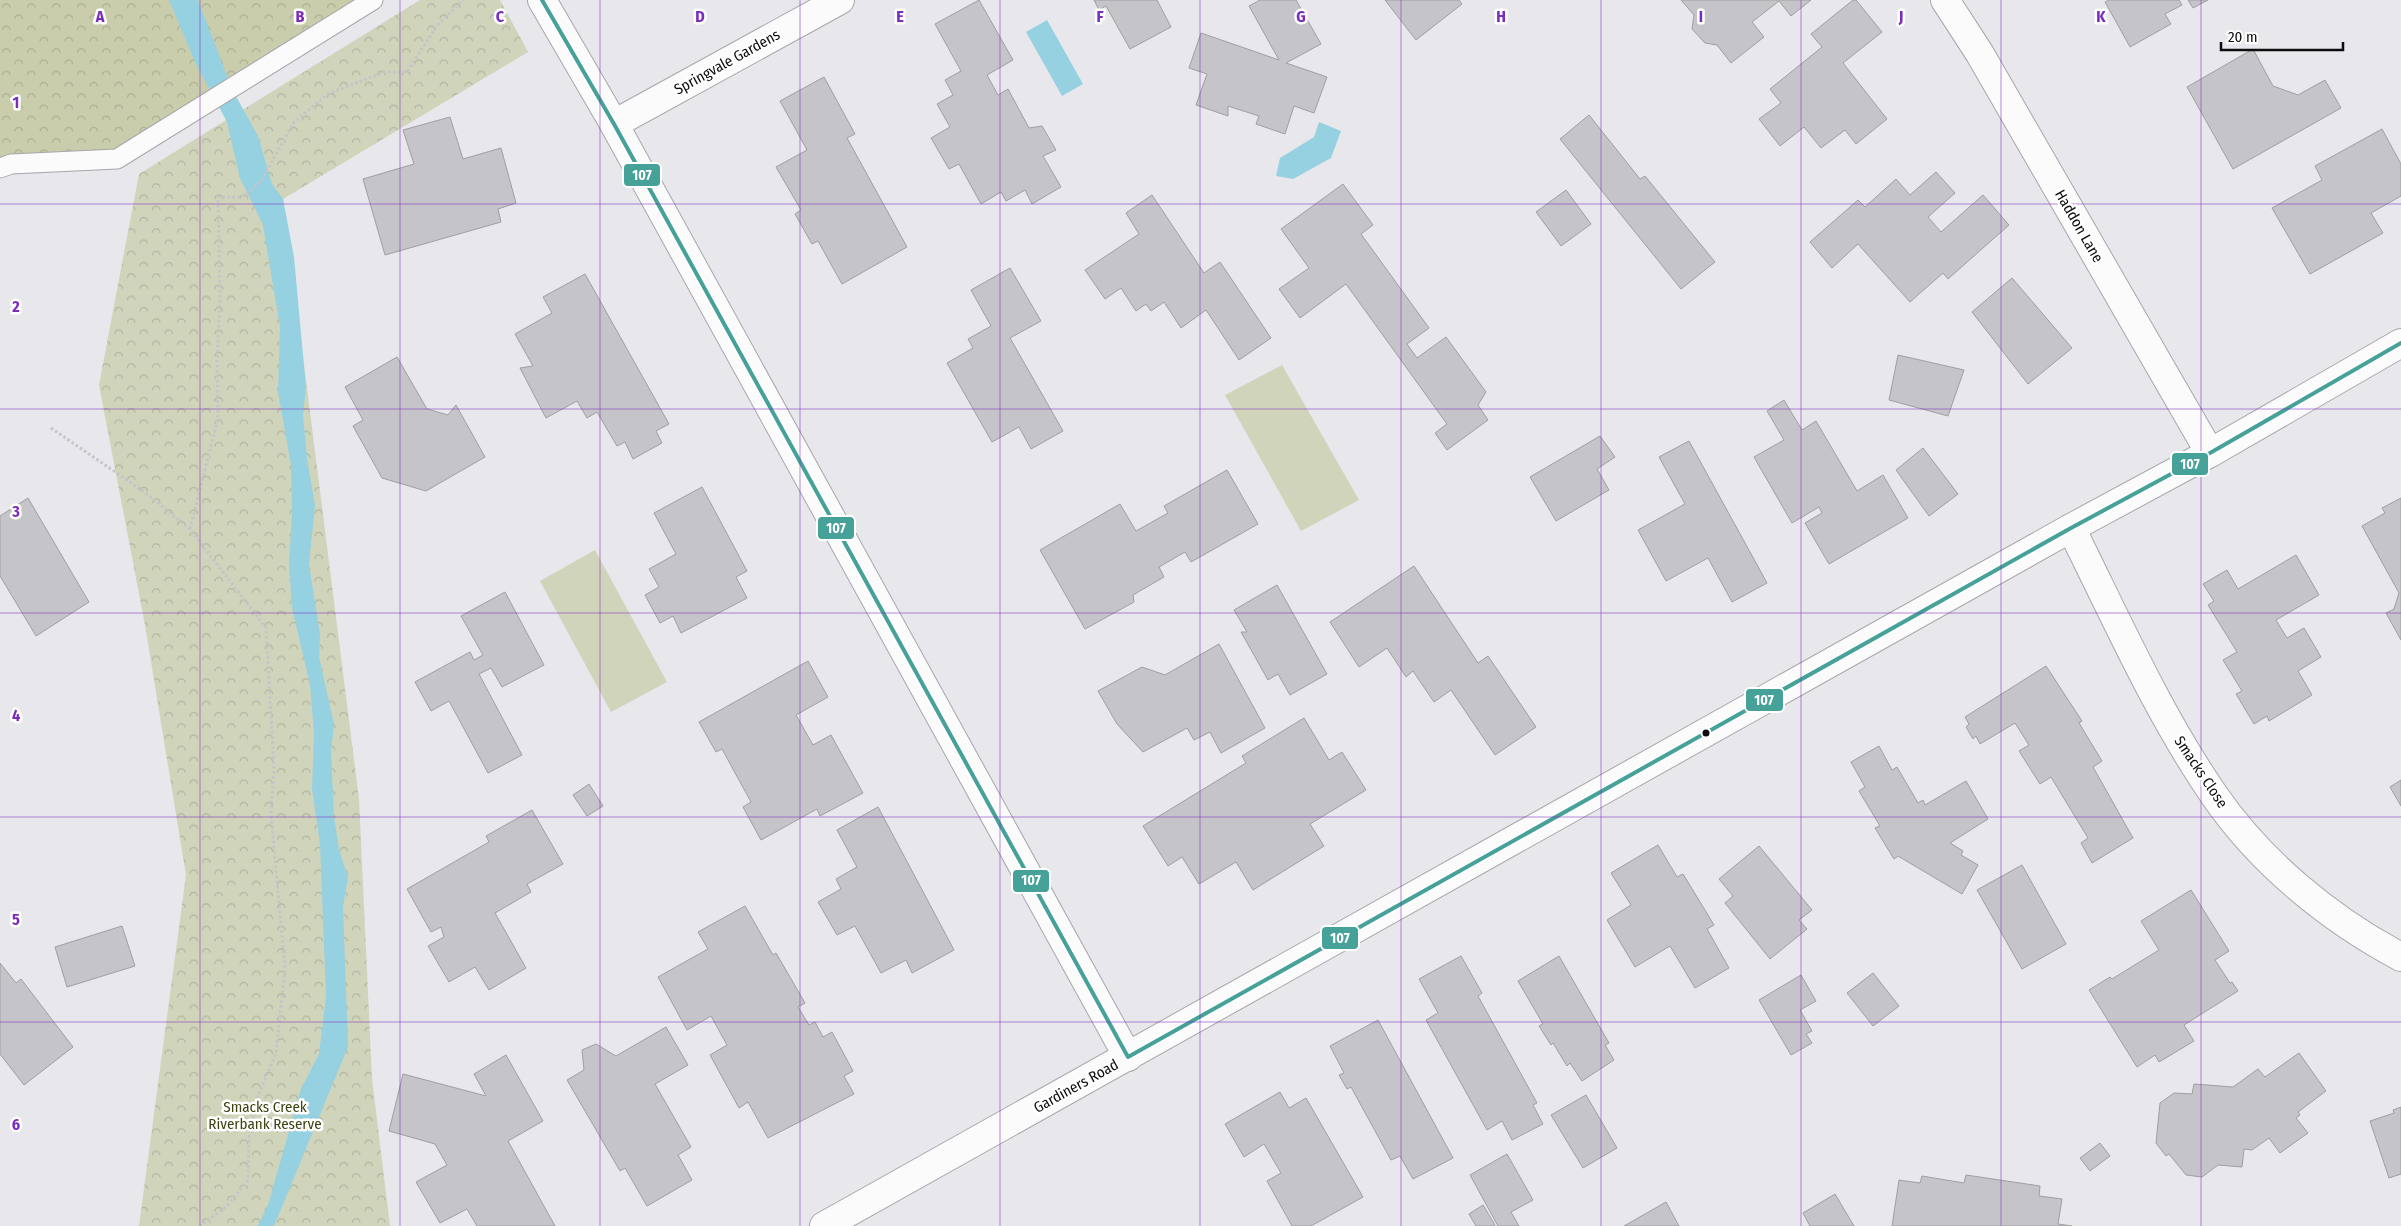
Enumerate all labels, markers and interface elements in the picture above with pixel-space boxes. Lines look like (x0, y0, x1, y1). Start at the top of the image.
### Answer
text: A (95, 7, 105, 26)
text: B (296, 7, 305, 26)
text: C (496, 7, 505, 26)
text: D (695, 7, 705, 26)
text: E (896, 7, 904, 26)
text: F (1096, 7, 1104, 26)
text: G (1296, 7, 1306, 26)
text: H (1496, 7, 1506, 26)
text: I (1699, 7, 1703, 26)
text: J (1898, 7, 1903, 26)
text: K (2096, 7, 2106, 26)
scale bar (2221, 20, 2344, 52)
street label: Springvale Gardens (671, 25, 783, 99)
text: 20 m (2228, 28, 2258, 46)
text: 1 (13, 93, 19, 112)
line badge: 107 (623, 163, 661, 187)
text: 107 (632, 167, 652, 184)
street label: Haddon Lane (2051, 186, 2107, 266)
text: 2 (11, 297, 20, 316)
line badge: 107 (2171, 452, 2209, 476)
text: 107 (2180, 456, 2200, 473)
text: 3 (11, 502, 20, 521)
line badge: 107 (817, 516, 855, 540)
text: 107 (826, 520, 846, 537)
line badge: 107 (1745, 688, 1784, 712)
text: 107 (1754, 692, 1774, 709)
text: 4 (12, 706, 20, 725)
unlabelled marker (1701, 728, 1711, 738)
street label: Smacks Close (2170, 733, 2232, 811)
line badge: 107 (1012, 869, 1050, 893)
text: 107 (1021, 872, 1041, 889)
text: 5 (12, 910, 20, 929)
line badge: 107 (1321, 926, 1359, 950)
text: 107 (1330, 930, 1350, 947)
street label: Gardiners Road (1031, 1055, 1121, 1117)
park label: Smacks Creek Riverbank Reserve (208, 1098, 322, 1133)
text: 6 (12, 1115, 20, 1134)

